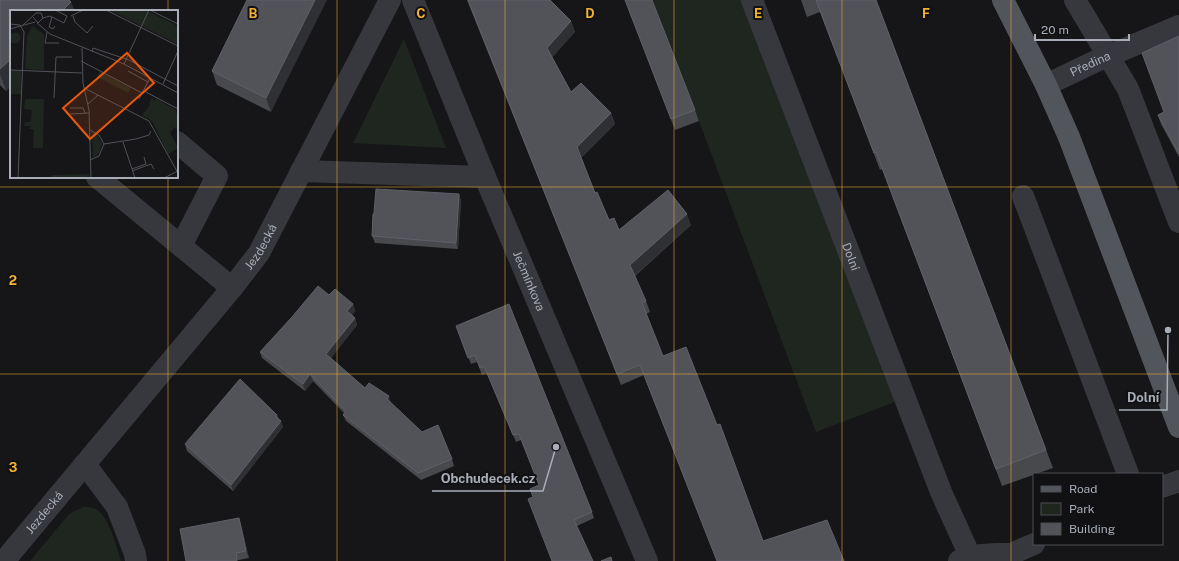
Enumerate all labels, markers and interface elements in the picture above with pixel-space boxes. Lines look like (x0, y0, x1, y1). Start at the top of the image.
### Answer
text: B (249, 6, 258, 21)
text: C (416, 6, 426, 21)
text: D (585, 6, 595, 21)
text: E (754, 6, 762, 21)
text: F (922, 6, 930, 21)
inset map (10, 10, 178, 178)
scale bar (1035, 16, 1129, 42)
text: 20 m (1041, 23, 1069, 37)
street label: Předina (1068, 49, 1113, 79)
street label: Jezdecká (242, 222, 280, 273)
street label: Dolní (839, 241, 863, 274)
street label: Ječmínkova (510, 249, 548, 313)
text: 2 (9, 273, 17, 288)
callout: Dolní (1119, 385, 1167, 410)
text: Dolní (1127, 390, 1160, 405)
text: 3 (9, 460, 18, 475)
callout: Obchudecek.cz (432, 466, 543, 491)
text: Obchudecek.cz (441, 471, 536, 486)
legend (1033, 473, 1163, 545)
text: Road (1069, 482, 1097, 496)
street label: Jezdecká (23, 489, 66, 537)
text: Park (1069, 502, 1095, 516)
text: Building (1069, 522, 1115, 536)

